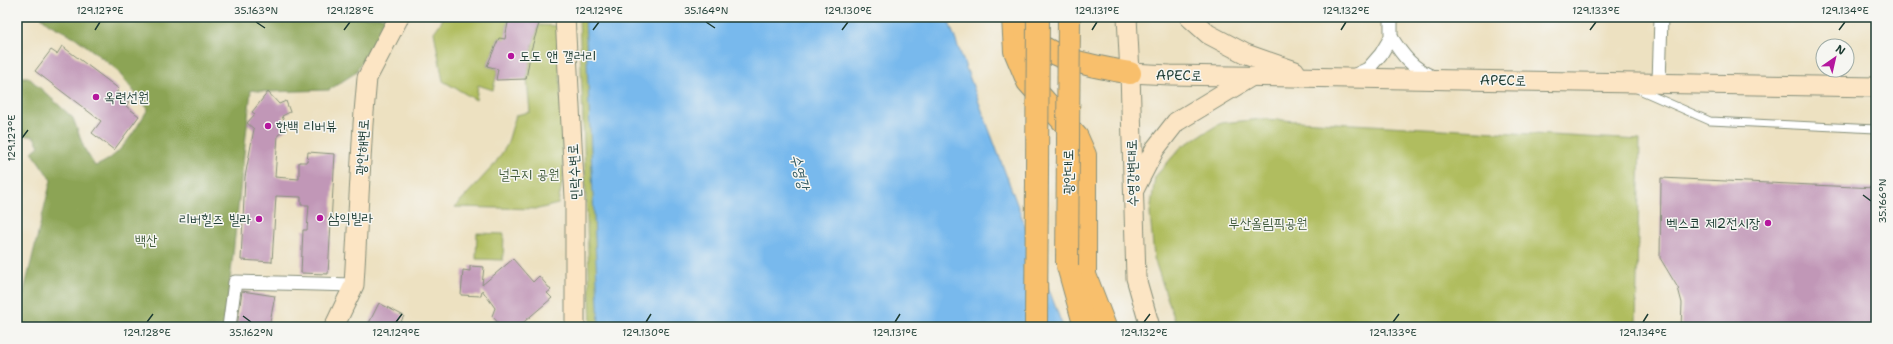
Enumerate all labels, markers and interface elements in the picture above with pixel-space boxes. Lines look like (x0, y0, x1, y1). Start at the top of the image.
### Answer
text: 129.127°E (76, 4, 124, 17)
text: 35.163°N (234, 4, 278, 17)
text: 129.128°E (326, 4, 374, 17)
text: 129.129°E (575, 4, 623, 17)
text: 35.164°N (684, 4, 728, 17)
text: 129.130°E (824, 4, 872, 17)
text: 129.131°E (1075, 4, 1119, 17)
text: 129.132°E (1322, 4, 1370, 17)
text: 129.133°E (1572, 4, 1620, 17)
text: 129.134°E (1821, 4, 1869, 17)
north arrow (1815, 38, 1855, 78)
text: N (1833, 41, 1848, 59)
place label: 도도 앤 갤러리 (519, 47, 596, 65)
marker: 도도 앤 갤러리 (506, 51, 516, 61)
street label: APEC로 (1156, 66, 1202, 84)
street label: APEC로 (1480, 71, 1526, 89)
place label: 옥련선원 (104, 88, 149, 106)
marker: 옥련선원 (91, 92, 101, 102)
text: 129.127°E (5, 114, 18, 162)
place label: 한백 리버뷰 (276, 117, 337, 135)
street label: 광안해변로 (352, 118, 372, 176)
marker: 한백 리버뷰 (263, 121, 273, 131)
street label: 수영강변대로 (1122, 139, 1142, 207)
street label: 민락수변로 (564, 143, 584, 201)
street label: 광안대로 (1059, 149, 1077, 195)
water label: 수영강 (786, 152, 815, 194)
park label: 널구지 공원 (498, 165, 560, 183)
text: 35.166°N (1876, 179, 1889, 223)
place label: 삼익빌라 (328, 209, 374, 227)
place label: 리버힐즈 빌라 (179, 210, 252, 228)
marker: 삼익빌라 (315, 213, 325, 223)
marker: 리버힐즈 빌라 (254, 214, 264, 224)
park label: 부산올림픽공원 (1229, 214, 1307, 232)
place label: 벡스코 제2전시장 (1667, 214, 1761, 232)
marker: 벡스코 제2전시장 (1763, 218, 1773, 228)
park label: 백산 (135, 231, 158, 249)
text: 129.128°E (123, 326, 171, 339)
text: 35.162°N (229, 326, 273, 339)
text: 129.129°E (372, 326, 420, 339)
text: 129.130°E (622, 326, 670, 339)
text: 129.131°E (873, 326, 917, 339)
text: 129.132°E (1120, 326, 1168, 339)
text: 129.133°E (1369, 326, 1417, 339)
text: 129.134°E (1619, 326, 1667, 339)

